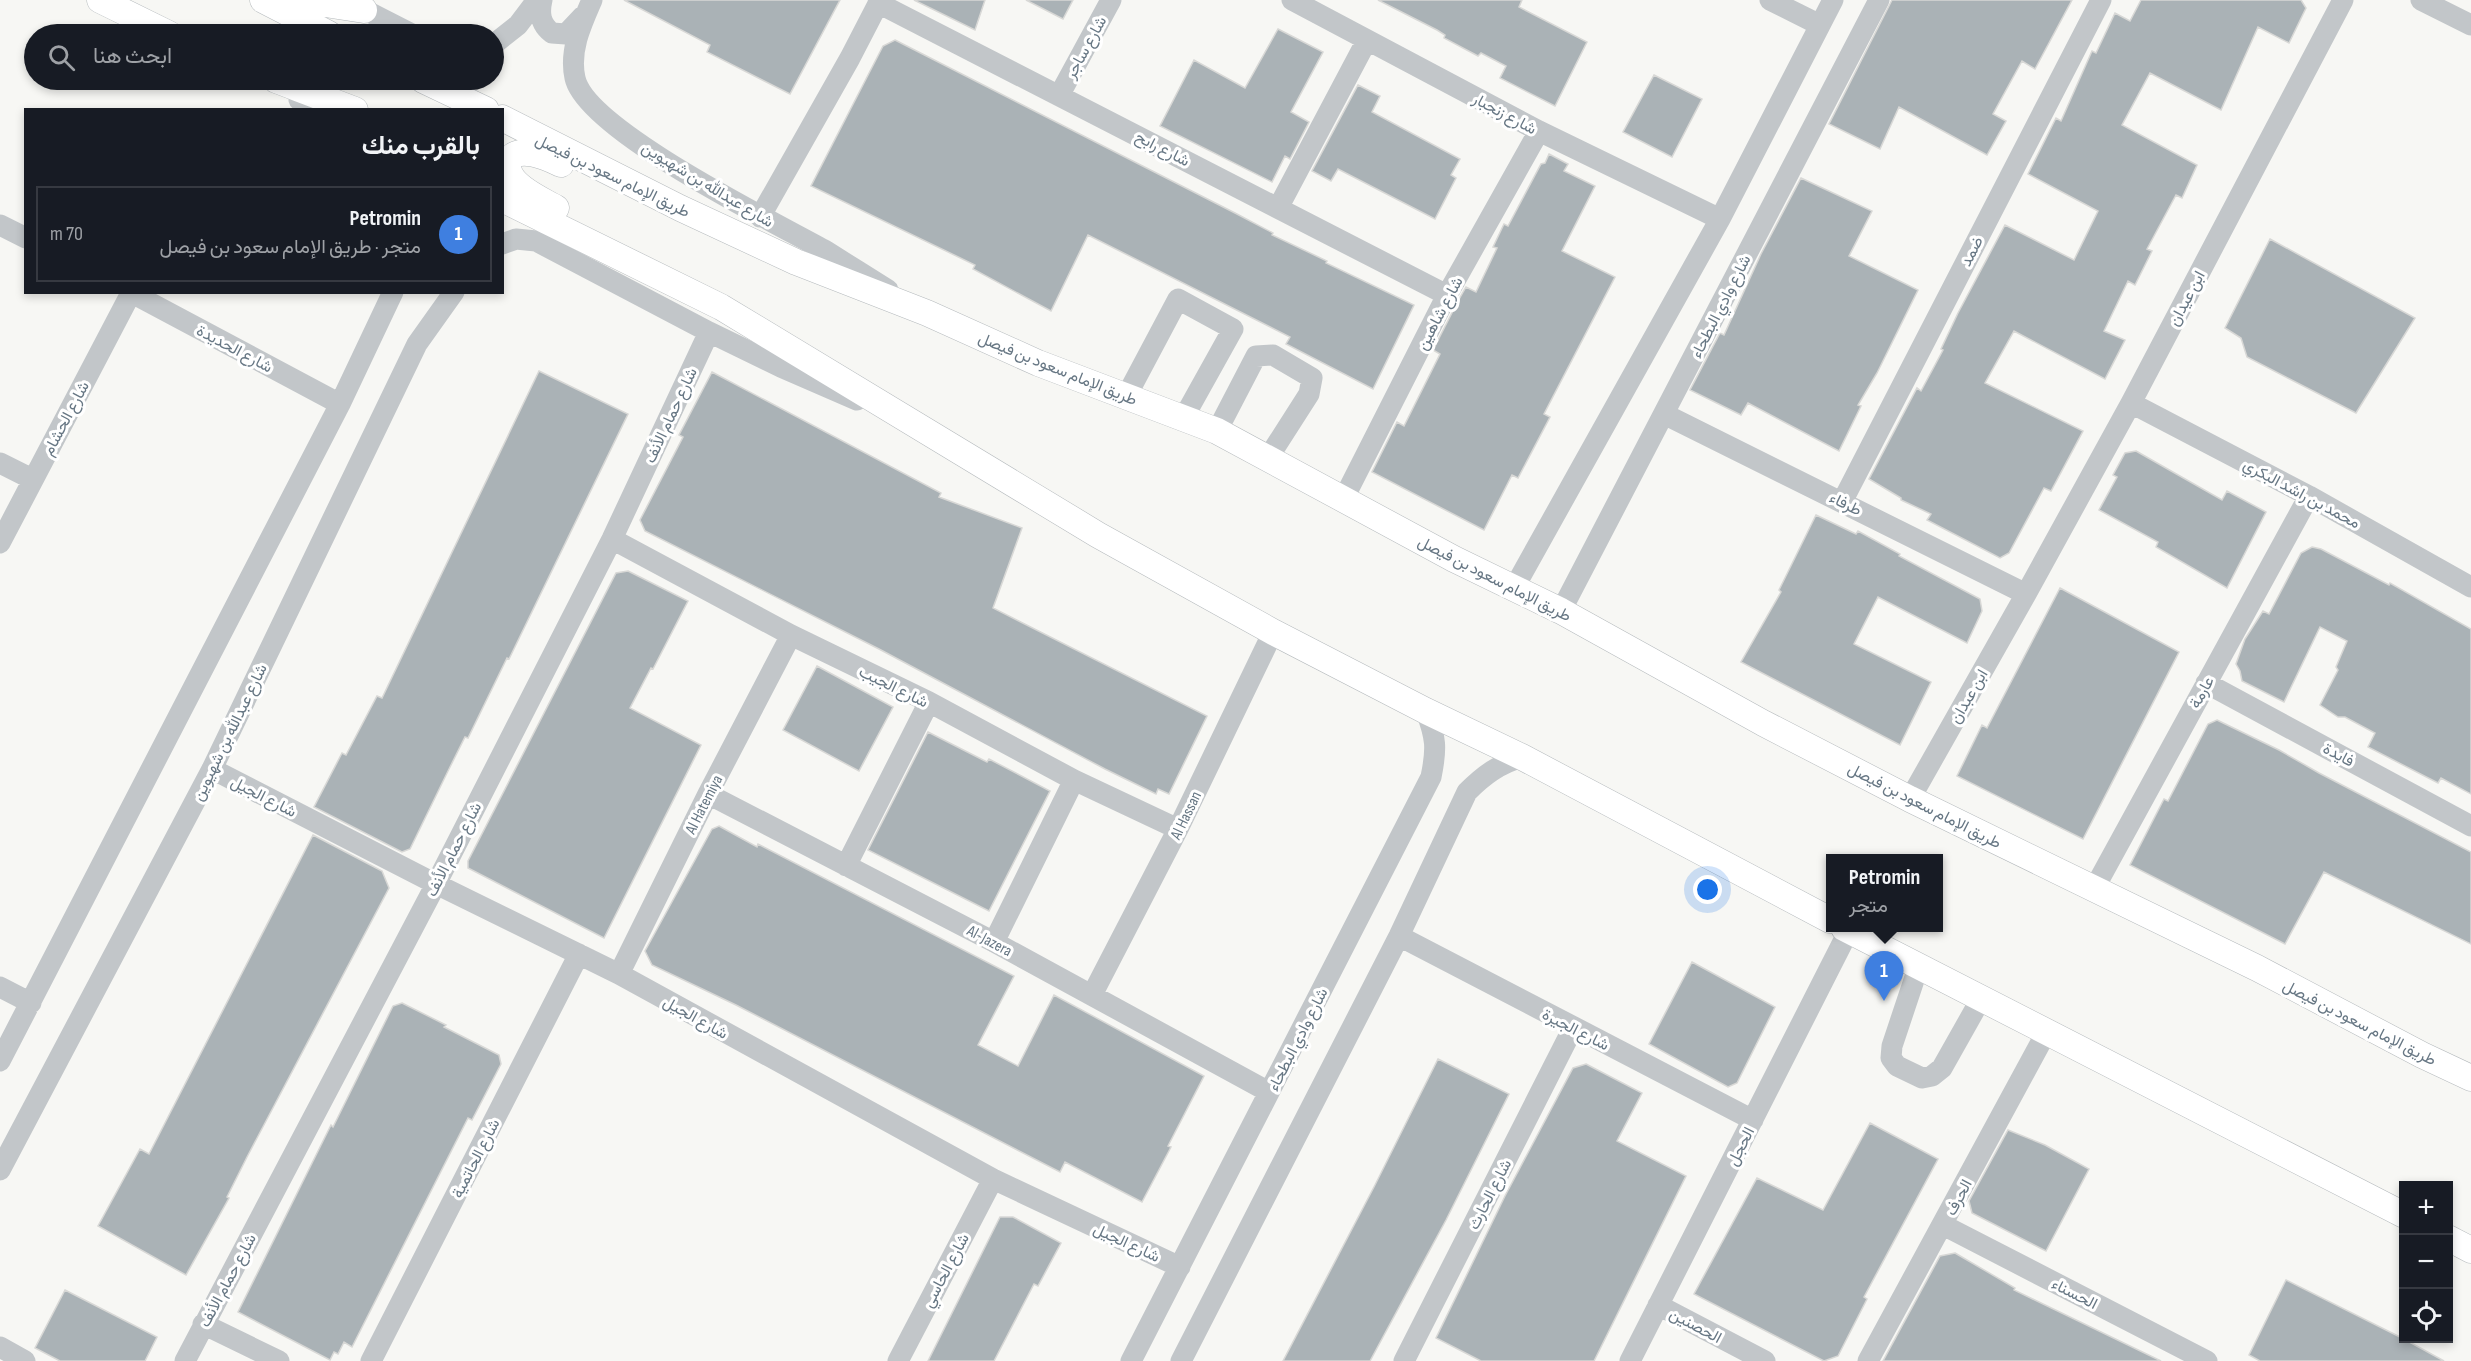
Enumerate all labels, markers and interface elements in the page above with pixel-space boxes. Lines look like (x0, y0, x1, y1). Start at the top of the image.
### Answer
street label: شارع ساجر (1061, 13, 1112, 84)
search box (24, 24, 504, 90)
icon: search (45, 41, 78, 74)
text: ابحث هنا (93, 43, 172, 70)
street label: شارع زنجبار (1468, 89, 1540, 140)
street label: شارع رابح (1131, 128, 1193, 172)
text: بالقرب منك (362, 131, 480, 162)
street label: طريق الإمام سعود بن فيصل (532, 131, 693, 222)
street label: شارع عبدالله بن شهيوين (638, 138, 777, 233)
text: Petromin (349, 205, 421, 232)
text: 70 m (50, 222, 83, 246)
text: 1 (455, 222, 462, 246)
street label: ضمد (1957, 234, 1988, 270)
text: متجر · طريق الإمام سعود بن فيصل (160, 235, 421, 259)
street label: شارع وادي البطحاء (1687, 252, 1758, 363)
street label: ابن عيدان (2165, 268, 2210, 330)
street label: شارع شاهين (1413, 274, 1469, 354)
street label: شارع الحديدة (193, 321, 276, 378)
street label: طريق الإمام سعود بن فيصل (975, 329, 1140, 410)
street label: شارع حمام الأنف (641, 365, 703, 467)
street label: شارع الحشام (39, 378, 95, 459)
street label: محمد بن راشد البكري (2238, 455, 2363, 536)
street label: طرفاء (1826, 488, 1865, 520)
street label: طريق الإمام سعود بن فيصل (1414, 532, 1574, 626)
street label: شارع عبدالله بن شهيوين (188, 661, 273, 805)
street label: شارع الجيب (855, 662, 931, 713)
street label: ابن عبدان (1946, 666, 1992, 727)
street label: عارمة (2186, 673, 2219, 712)
street label: فايدة (2320, 739, 2357, 771)
street label: طريق الإمام سعود بن فيصل (1844, 759, 2004, 853)
street label: Al Hatemiya (681, 772, 727, 838)
street label: شارع الجيل (227, 773, 299, 823)
street label: Al Hassan (1166, 789, 1206, 844)
street label: شارع حمام الأنف (422, 799, 487, 900)
popup (1826, 854, 1943, 932)
text: Petromin (1849, 864, 1920, 891)
your location (1693, 875, 1722, 904)
text: متجر (1849, 894, 1888, 918)
street label: Al-Jazera (963, 921, 1015, 961)
pin: 1 (1864, 952, 1904, 1001)
street label: طريق الإمام سعود بن فيصل (2279, 976, 2439, 1070)
street label: شارع وادي البطحاء (1264, 985, 1335, 1096)
street label: شارع الجيل (659, 993, 731, 1045)
street label: شارع الجيرة (1538, 1005, 1612, 1056)
street label: شارع الحاتمية (448, 1116, 505, 1202)
street label: الحجل (1724, 1124, 1759, 1169)
street label: شارع الحارث (1465, 1156, 1517, 1233)
street label: الحرف (1942, 1176, 1977, 1219)
map controls (2399, 1181, 2453, 1343)
button: + (2399, 1181, 2453, 1235)
street label: شارع الجيل (1090, 1220, 1163, 1268)
street label: شارع الحاسي (919, 1230, 976, 1312)
street label: شارع حمام الأنف (196, 1231, 262, 1331)
button: − (2399, 1235, 2453, 1289)
street label: الحسناء (2048, 1275, 2100, 1314)
button: locate (2399, 1289, 2453, 1343)
street label: الحصنين (1666, 1305, 1725, 1348)

